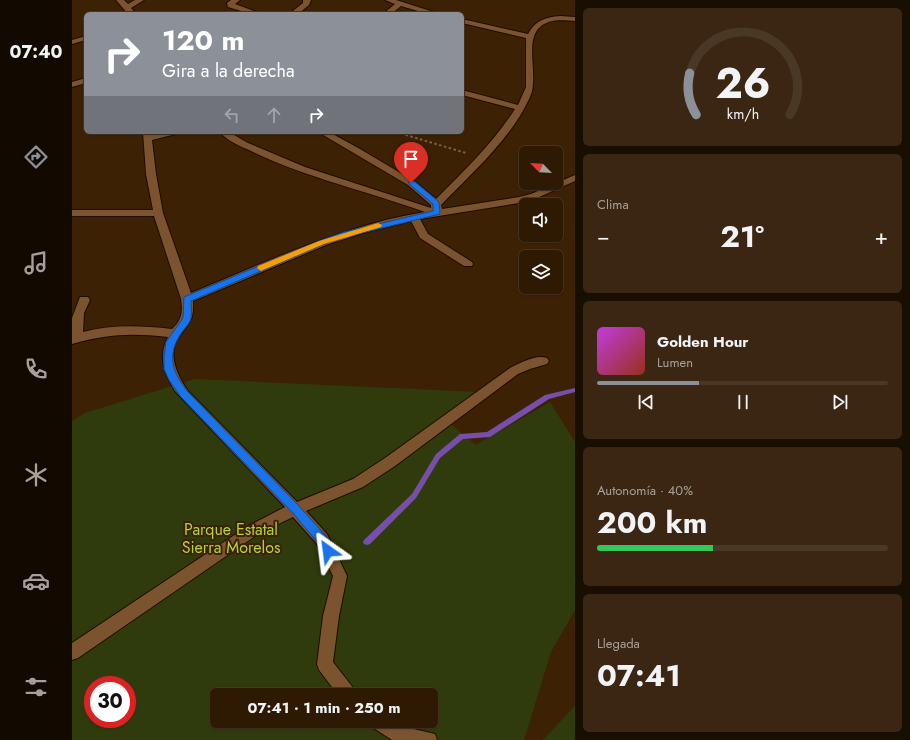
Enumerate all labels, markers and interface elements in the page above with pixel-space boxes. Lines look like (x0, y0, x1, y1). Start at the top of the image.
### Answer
text: 120 m (162, 20, 245, 61)
icon: right (96, 28, 148, 80)
text: 07:40 (9, 39, 63, 65)
text: 26 (715, 53, 770, 114)
text: Gira a la derecha (162, 58, 295, 84)
icon: left (221, 104, 243, 126)
icon: ahead (263, 104, 285, 126)
icon: right (305, 104, 327, 126)
text: km/h (726, 104, 759, 124)
pin (394, 142, 428, 183)
icon: directions (22, 143, 50, 171)
north arrow (519, 146, 563, 190)
map controls (519, 146, 563, 294)
icon: arrive (400, 148, 422, 170)
text: Clima (597, 195, 629, 214)
button: sound (519, 198, 563, 242)
text: 21° (720, 215, 764, 258)
text: − (597, 220, 610, 252)
text: + (874, 220, 888, 252)
icon: music (22, 249, 50, 277)
button: layers (519, 250, 563, 294)
text: Golden Hour (657, 331, 749, 353)
text: Lumen (657, 353, 693, 372)
icon: phone (22, 355, 50, 383)
icon: previous (635, 391, 657, 413)
icon: pause (732, 391, 754, 413)
icon: next (829, 391, 851, 413)
icon: climate (22, 461, 50, 489)
text: Autonomía · 40% (597, 481, 693, 500)
text: 200 km (597, 501, 707, 544)
park label: Parque Estatal Sierra Morelos (182, 518, 280, 559)
position arrow (307, 530, 349, 572)
icon: car (22, 567, 50, 595)
text: Llegada (597, 634, 640, 653)
text: 07:41 (597, 654, 681, 697)
icon: filters (22, 673, 50, 701)
speed limit sign: 30 (84, 676, 136, 728)
text: 07:41 · 1 min · 250 m (247, 697, 401, 719)

